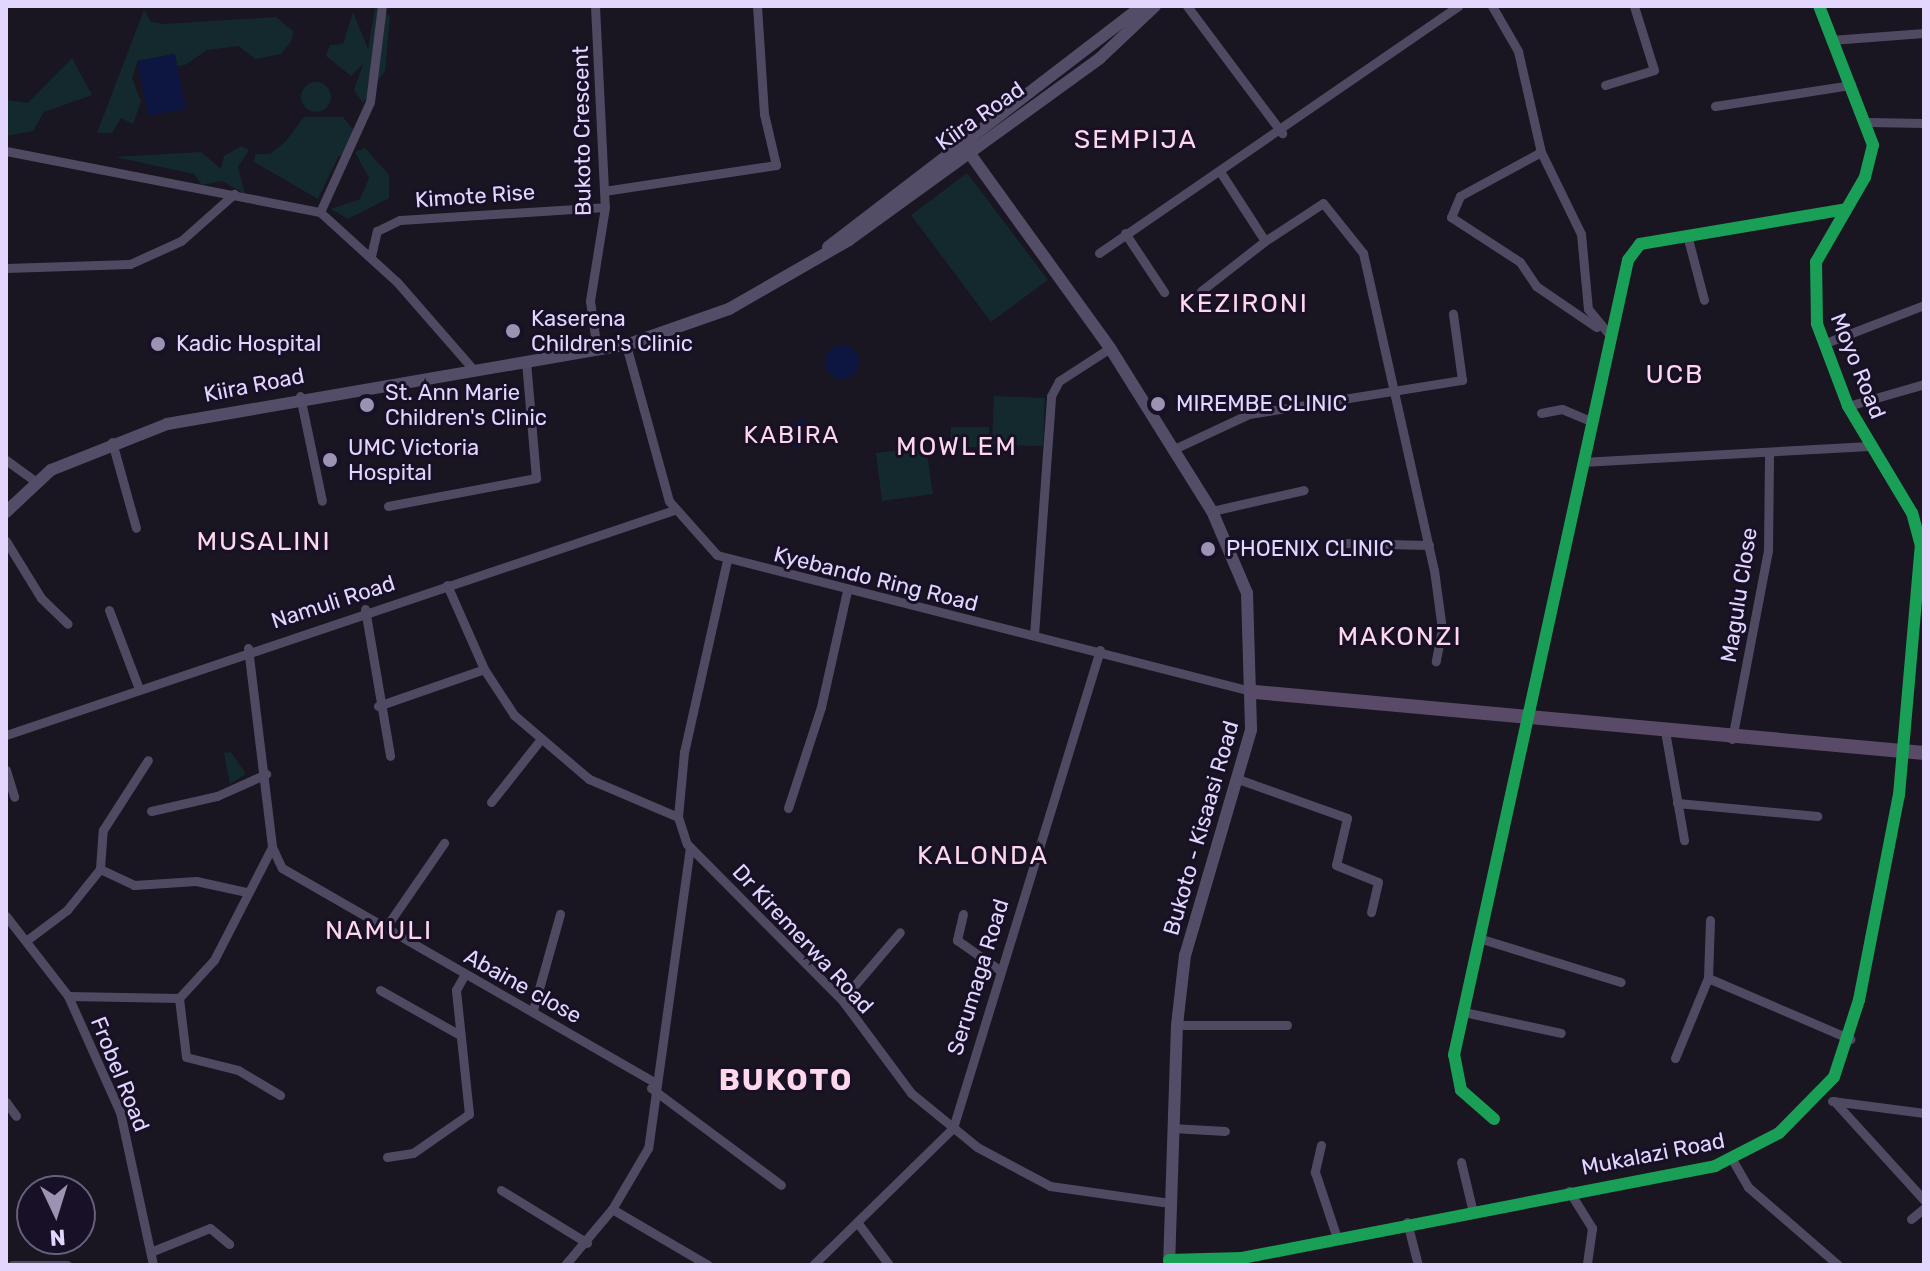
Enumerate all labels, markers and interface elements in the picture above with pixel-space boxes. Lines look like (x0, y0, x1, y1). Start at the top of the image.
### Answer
street label: Bukoto Crescent (567, 46, 597, 216)
street label: Kiira Road (931, 76, 1029, 156)
district label: SEMPIJA (1074, 124, 1198, 156)
street label: Kimote Rise (414, 179, 536, 213)
district label: KEZIRONI (1179, 288, 1309, 320)
place label: Kaserena Children's Clinic (531, 305, 693, 356)
street label: Moyo Road (1825, 309, 1891, 423)
marker: Kaserena Children's Clinic (502, 320, 524, 342)
place label: Kadic Hospital (176, 331, 321, 357)
marker: Kadic Hospital (147, 333, 169, 355)
district label: UCB (1646, 359, 1704, 391)
street label: Kiira Road (202, 362, 306, 408)
place label: St. Ann Marie Children's Clinic (385, 379, 547, 430)
place label: MIREMBE CLINIC (1176, 391, 1347, 417)
marker: MIREMBE CLINIC (1147, 393, 1169, 415)
marker: St. Ann Marie Children's Clinic (356, 394, 378, 416)
district label: KABIRA (744, 422, 840, 450)
district label: MOWLEM (896, 431, 1018, 463)
place label: UMC Victoria Hospital (348, 434, 480, 486)
marker: UMC Victoria Hospital (319, 449, 341, 471)
district label: MUSALINI (196, 526, 332, 558)
street label: Magulu Close (1715, 526, 1763, 664)
place label: PHOENIX CLINIC (1226, 536, 1394, 562)
marker: PHOENIX CLINIC (1197, 538, 1219, 560)
street label: Kyebando Ring Road (771, 541, 981, 617)
street label: Namuli Road (268, 570, 398, 634)
district label: MAKONZI (1337, 621, 1463, 653)
street label: Bukoto - Kisaasi Road (1158, 718, 1244, 938)
district label: KALONDA (917, 840, 1049, 872)
street label: Dr Kiremerwa Road (727, 859, 879, 1019)
street label: Serumaga Road (942, 896, 1014, 1058)
district label: NAMULI (325, 915, 433, 947)
street label: Abaine close (460, 943, 586, 1029)
street label: Frobel Road (85, 1013, 155, 1135)
district label: BUKOTO (719, 1062, 853, 1098)
street label: Mukalazi Road (1579, 1127, 1727, 1181)
north arrow (16, 1175, 96, 1255)
text: N (49, 1223, 66, 1251)

